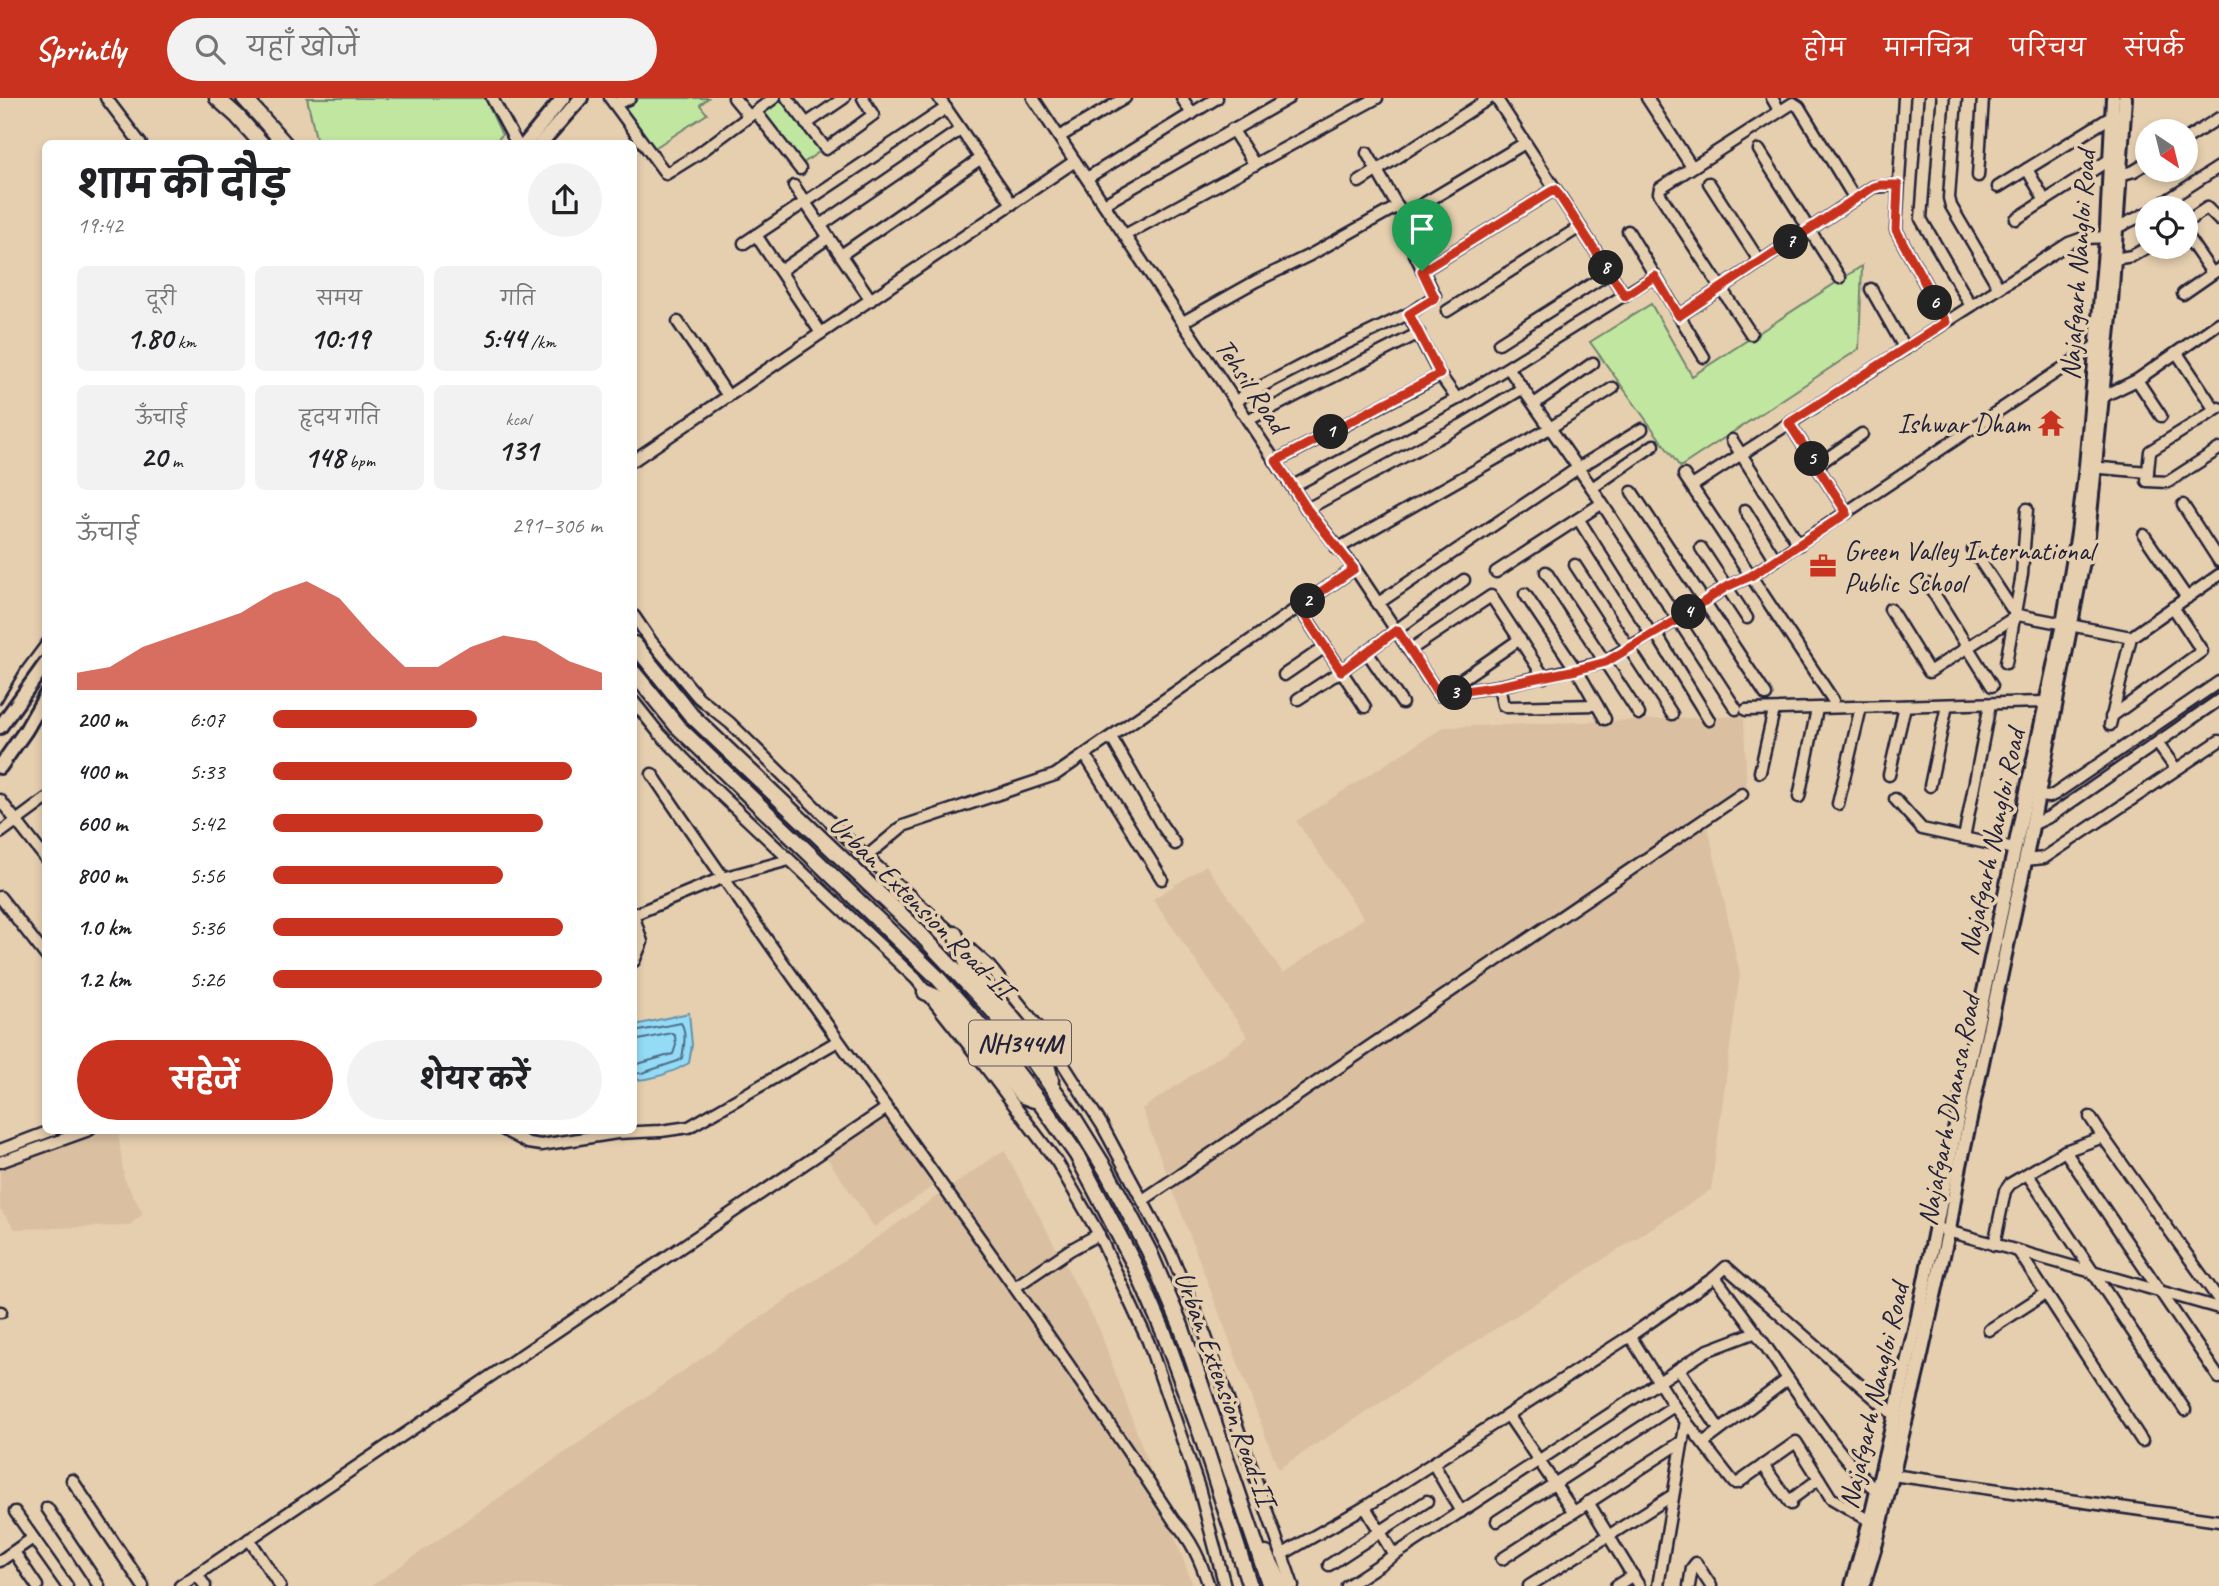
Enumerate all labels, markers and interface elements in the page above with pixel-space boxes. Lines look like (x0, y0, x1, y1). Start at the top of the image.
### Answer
search box (167, 18, 657, 81)
text: Sprintly (35, 28, 125, 70)
icon: search (191, 30, 229, 68)
text: यहाँ खोजें (247, 31, 359, 64)
text: होम (1803, 33, 1846, 63)
text: मानचित्र (1884, 33, 1972, 63)
text: परिचय (2010, 33, 2086, 63)
text: संपर्क (2124, 33, 2184, 63)
north arrow (2135, 119, 2198, 182)
map controls (2135, 119, 2198, 259)
street label: Najafgarh Nangloi Road (2052, 145, 2103, 381)
text: शाम की दौड़ (77, 161, 288, 208)
button: share (528, 163, 602, 237)
button: locate (2135, 196, 2198, 259)
pin (1392, 199, 1452, 271)
icon: arrive (1403, 210, 1441, 248)
text: 19:42 (77, 211, 123, 240)
pin: 7 (1774, 225, 1809, 260)
text: 7 (1786, 229, 1795, 253)
pin: 8 (1588, 250, 1624, 286)
text: 8 (1601, 255, 1610, 279)
pin: 6 (1918, 286, 1952, 320)
text: दूरी (146, 287, 176, 311)
text: समय (317, 287, 362, 311)
text: गति (501, 287, 535, 311)
text: 6 (1930, 290, 1939, 314)
text: 1.80 (126, 319, 173, 357)
text: 10:19 (310, 319, 369, 357)
text: 5:44 (480, 319, 526, 357)
text: km (173, 330, 196, 354)
text: /km (526, 330, 556, 354)
street label: Tehsil Road (1207, 331, 1298, 443)
text: ऊँचाई (136, 406, 187, 430)
text: हृदय गति (299, 406, 380, 430)
place label: Ishwar Dham (1897, 406, 2031, 441)
text: kcal (505, 407, 530, 431)
temple icon: Ishwar Dham (2036, 408, 2066, 438)
pin: 1 (1314, 414, 1348, 450)
text: 1 (1326, 419, 1335, 443)
text: 131 (498, 431, 538, 469)
text: 20 (140, 438, 167, 476)
text: 148 (304, 438, 344, 476)
pin: 5 (1794, 442, 1829, 476)
text: 5 (1807, 446, 1816, 470)
text: m (167, 449, 182, 473)
text: bpm (344, 449, 375, 473)
text: 291–306 m (511, 511, 602, 540)
text: ऊँचाई (77, 518, 139, 547)
place label: Green Valley International Public School (1844, 533, 2099, 600)
office icon: Green Valley International Public School (1808, 551, 1838, 581)
pin: 2 (1290, 584, 1326, 618)
text: 2 (1303, 588, 1312, 612)
pin: 4 (1672, 594, 1706, 630)
text: 4 (1684, 599, 1693, 623)
pin: 3 (1438, 676, 1472, 710)
text: 3 (1450, 680, 1459, 704)
text: 200 m (77, 705, 127, 734)
text: 6:07 (189, 705, 225, 734)
street label: Najafgarh Nangloi Road (1950, 722, 2033, 958)
text: 400 m (77, 757, 127, 786)
text: 5:33 (189, 757, 225, 786)
street label: Urban Extension Road-II (822, 807, 1025, 1010)
text: 600 m (77, 809, 127, 838)
text: 5:42 (189, 809, 225, 838)
text: 800 m (77, 861, 127, 890)
text: 5:56 (189, 861, 225, 890)
text: 1.0 km (77, 913, 131, 942)
text: 5:36 (189, 913, 225, 942)
text: 1.2 km (77, 965, 131, 994)
text: 5:26 (189, 965, 225, 994)
street label: Najafgarh Dhansa Road (1909, 988, 1989, 1228)
road number: NH344M (969, 1020, 1071, 1066)
button: सहेजें (77, 1040, 333, 1120)
button: शेयर करें (347, 1040, 602, 1120)
street label: Urban Extension Road-II (1167, 1266, 1286, 1515)
street label: Najafgarh Nangloi Road (1831, 1276, 1917, 1512)

